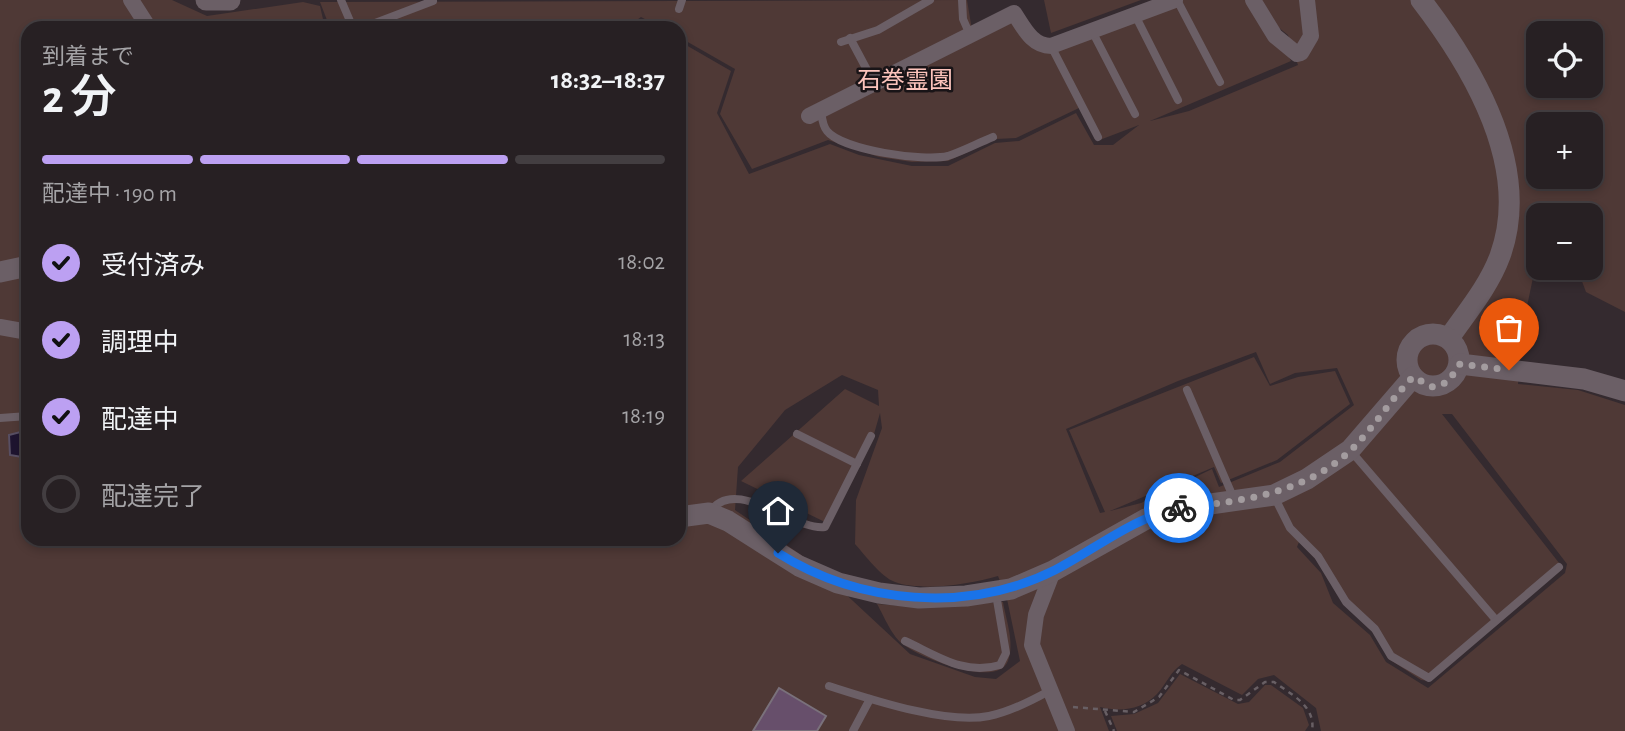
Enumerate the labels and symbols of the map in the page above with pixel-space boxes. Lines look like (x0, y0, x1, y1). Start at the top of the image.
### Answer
park label: 石巻霊園 (857, 68, 953, 93)
pin (1479, 298, 1539, 370)
courier (1144, 473, 1214, 543)
pin (748, 481, 808, 553)

